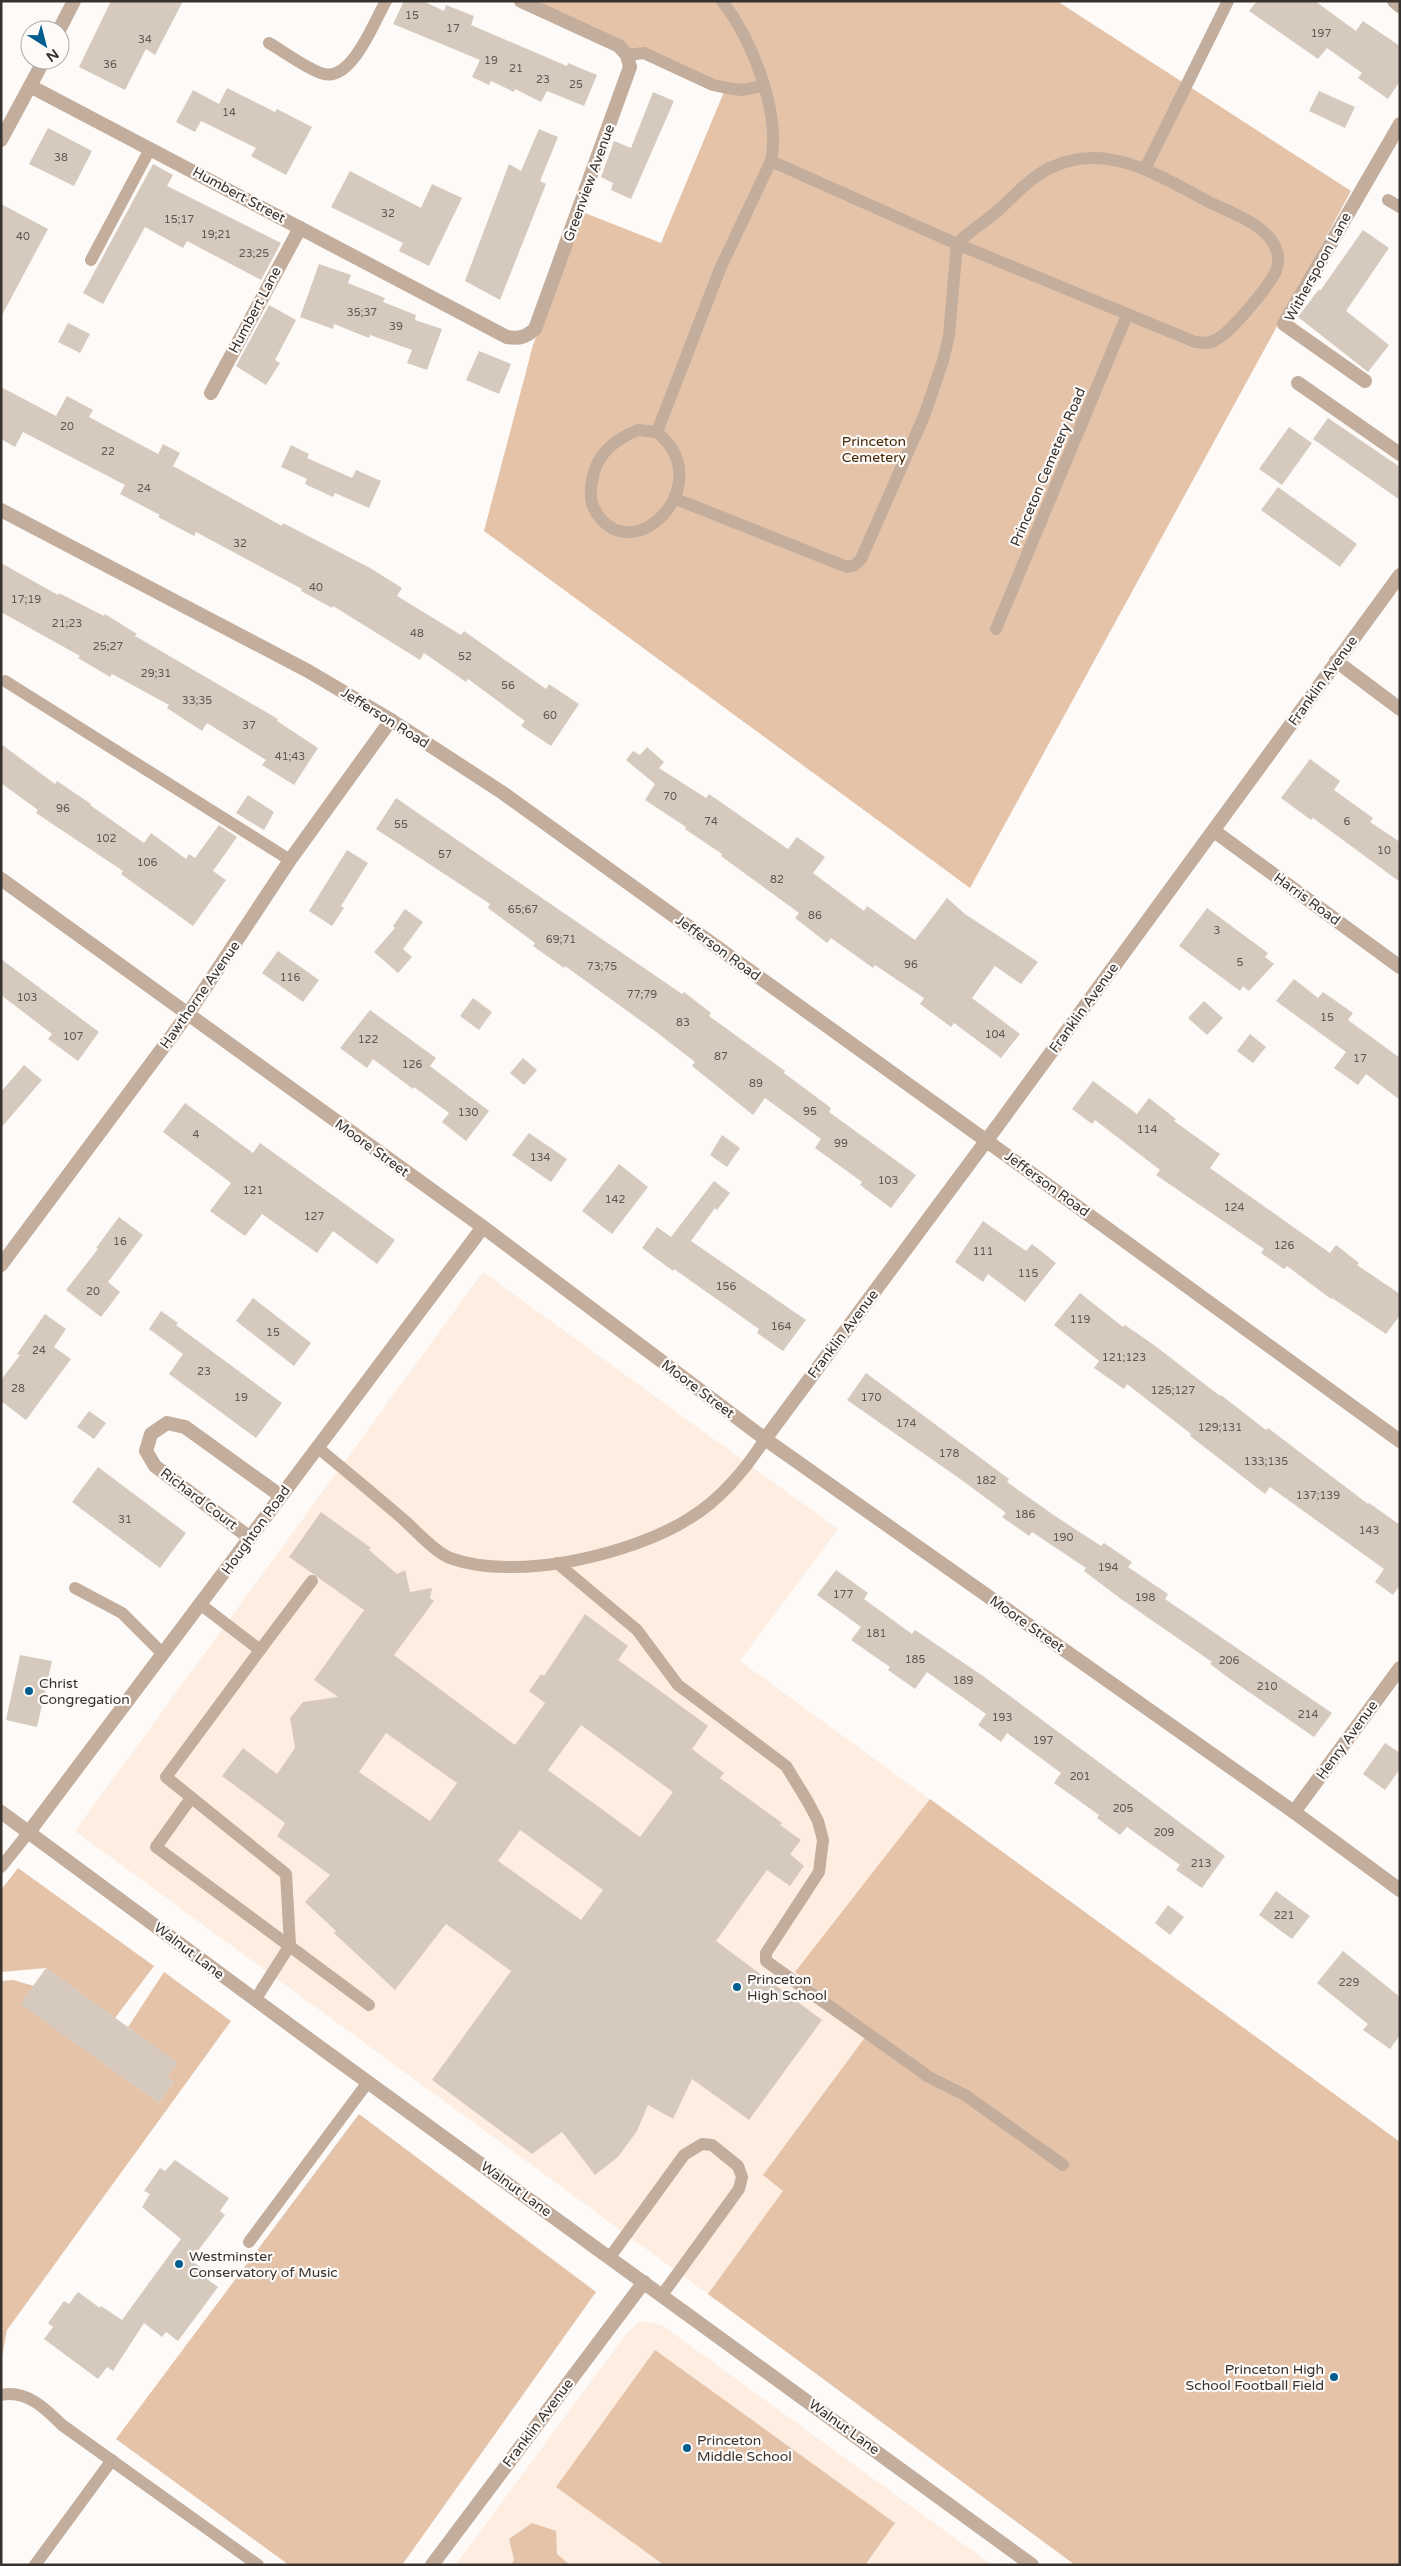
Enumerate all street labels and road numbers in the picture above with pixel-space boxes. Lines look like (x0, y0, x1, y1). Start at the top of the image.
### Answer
street label: Greenview Avenue (560, 122, 618, 244)
street label: Humbert Street (190, 163, 289, 227)
street label: Witherspoon Lane (1281, 210, 1355, 324)
street label: Humbert Lane (225, 264, 285, 356)
street label: Princeton Cemetery Road (1007, 385, 1089, 549)
street label: Franklin Avenue (1285, 633, 1361, 729)
street label: Jefferson Road (338, 684, 432, 752)
street label: Harris Road (1270, 869, 1344, 929)
street label: Jefferson Road (672, 912, 764, 984)
street label: Hawthorne Avenue (156, 938, 244, 1052)
street label: Franklin Avenue (1046, 960, 1122, 1056)
street label: Moore Street (332, 1116, 413, 1181)
street label: Jefferson Road (1001, 1148, 1093, 1220)
street label: Franklin Avenue (804, 1286, 882, 1382)
street label: Moore Street (658, 1356, 738, 1422)
street label: Richard Court (157, 1464, 241, 1534)
street label: Houghton Road (218, 1482, 294, 1578)
street label: Moore Street (986, 1592, 1068, 1656)
street label: Henry Avenue (1313, 1697, 1381, 1783)
street label: Walnut Lane (151, 1919, 227, 1983)
street label: Walnut Lane (477, 2158, 555, 2220)
street label: Franklin Avenue (499, 2375, 577, 2471)
street label: Walnut Lane (805, 2396, 883, 2458)

